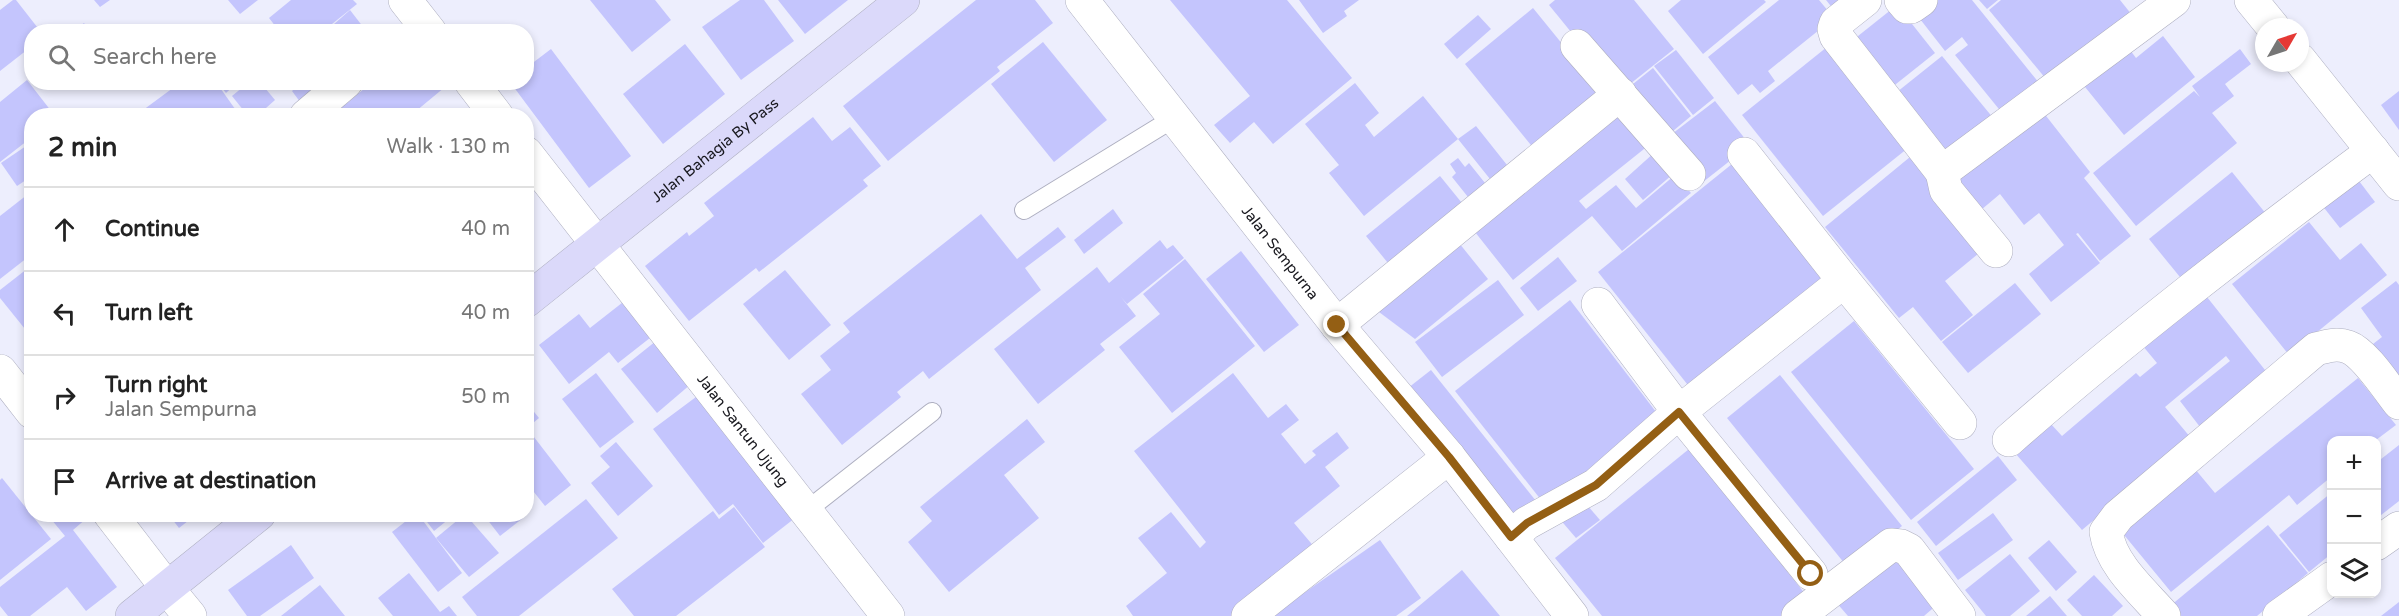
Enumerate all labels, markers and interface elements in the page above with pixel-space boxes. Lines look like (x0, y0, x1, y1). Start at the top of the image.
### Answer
north arrow (2255, 18, 2309, 72)
search box (24, 24, 534, 90)
icon: search (45, 41, 78, 74)
text: Search here (93, 44, 217, 70)
street label: Jalan Bahagia By Pass (648, 94, 782, 206)
text: 2 min (48, 132, 117, 163)
text: Walk · 130 m (387, 135, 510, 159)
street label: Jalan Sempurna (1238, 202, 1322, 303)
icon: ahead (48, 213, 81, 246)
text: Continue (105, 216, 200, 242)
text: 40 m (461, 217, 510, 241)
icon: left (48, 297, 81, 330)
text: Turn left (105, 300, 193, 326)
text: 40 m (461, 301, 510, 325)
route end (1323, 311, 1349, 337)
street label: Jalan Santun Ujung (693, 370, 792, 490)
text: Turn right (105, 372, 207, 398)
icon: right (48, 381, 81, 414)
text: 50 m (461, 385, 510, 409)
text: Jalan Sempurna (105, 398, 257, 422)
map controls (2327, 436, 2381, 598)
button: + (2327, 436, 2381, 490)
icon: arrive (48, 465, 81, 498)
text: Arrive at destination (105, 468, 316, 494)
button: − (2327, 490, 2381, 544)
button: layers (2327, 544, 2381, 598)
route start (1797, 560, 1823, 586)

